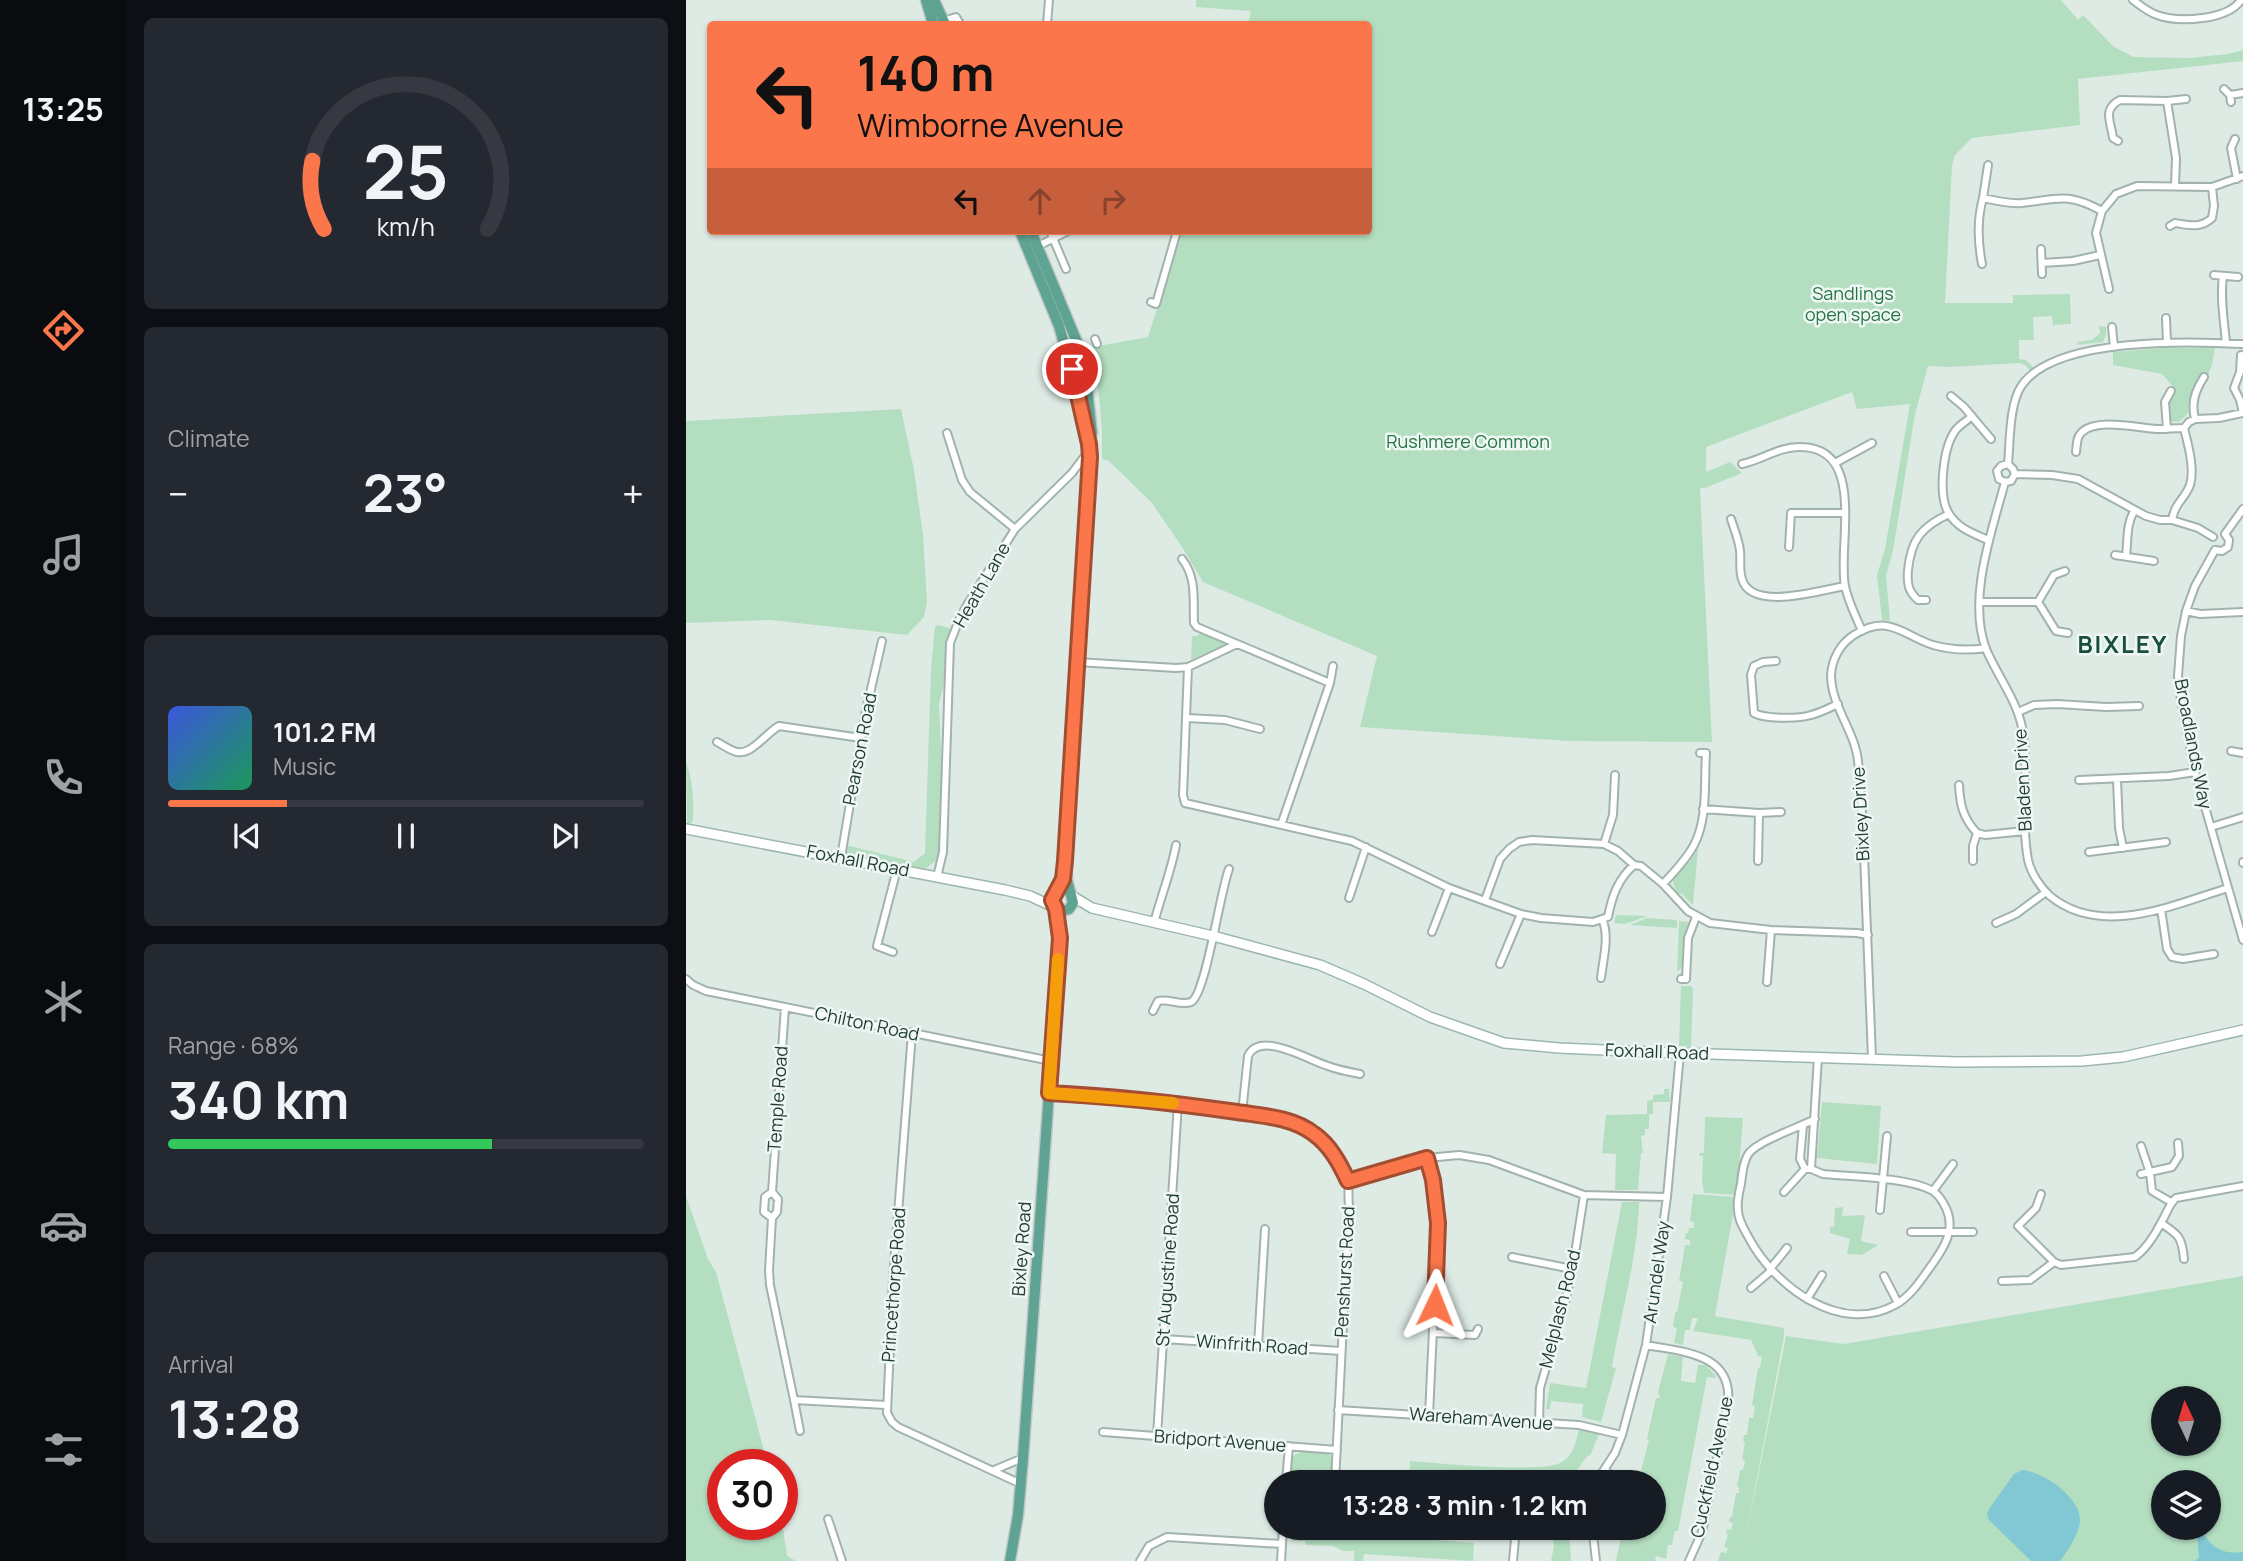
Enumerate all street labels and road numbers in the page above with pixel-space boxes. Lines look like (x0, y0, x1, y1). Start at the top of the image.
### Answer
street label: Heath Lane (947, 538, 1015, 631)
street label: Broadlands Way (2170, 677, 2218, 811)
street label: Pearson Road (836, 690, 882, 807)
street label: Bladen Drive (2007, 728, 2037, 832)
street label: Bixley Drive (1846, 766, 1874, 862)
street label: Foxhall Road (805, 838, 912, 882)
street label: Chilton Road (813, 1000, 922, 1046)
street label: Foxhall Road (1605, 1037, 1709, 1065)
street label: Temple Road (761, 1045, 793, 1153)
street label: St Augustine Road (1150, 1192, 1184, 1347)
street label: Bixley Road (1006, 1201, 1036, 1297)
street label: Penshurst Road (1329, 1206, 1359, 1338)
street label: Princethorpe Road (876, 1207, 910, 1363)
street label: Arundel Way (1637, 1219, 1675, 1325)
street label: Melplash Road (1533, 1247, 1585, 1370)
street label: Winfrith Road (1195, 1328, 1309, 1360)
street label: Cuckfield Avenue (1684, 1394, 1738, 1540)
street label: Wareham Avenue (1408, 1401, 1554, 1435)
street label: Bridport Avenue (1153, 1423, 1287, 1457)

